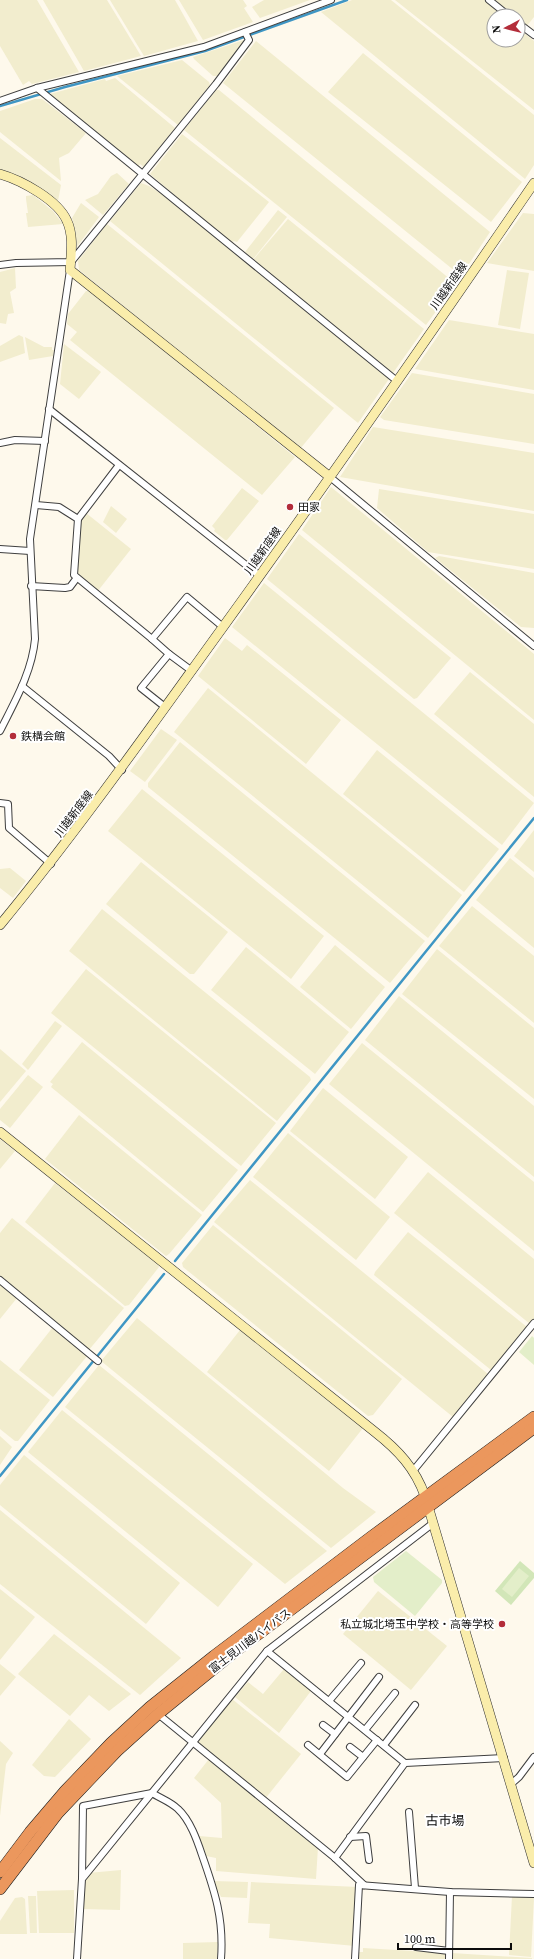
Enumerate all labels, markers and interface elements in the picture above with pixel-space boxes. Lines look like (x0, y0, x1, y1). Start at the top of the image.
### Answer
north arrow (486, 8, 526, 48)
text: N (489, 24, 505, 34)
street label: 川越新座線 (427, 259, 471, 313)
place label: 田家 (298, 500, 320, 515)
marker: 田家 (285, 502, 295, 512)
street label: 川越新座線 (241, 524, 285, 578)
place label: 鉄構会館 (21, 729, 65, 744)
marker: 鉄構会館 (8, 731, 18, 741)
street label: 川越新座線 (51, 788, 97, 840)
street label: 富士見川越バイパス (206, 1605, 294, 1677)
place label: 私立城北埼玉中学校・高等学校 (340, 1617, 494, 1632)
marker: 私立城北埼玉中学校・高等学校 (497, 1619, 507, 1629)
district label: 古市場 (425, 1812, 465, 1829)
scale bar (398, 1925, 511, 1951)
text: 100 m (404, 1931, 436, 1947)

